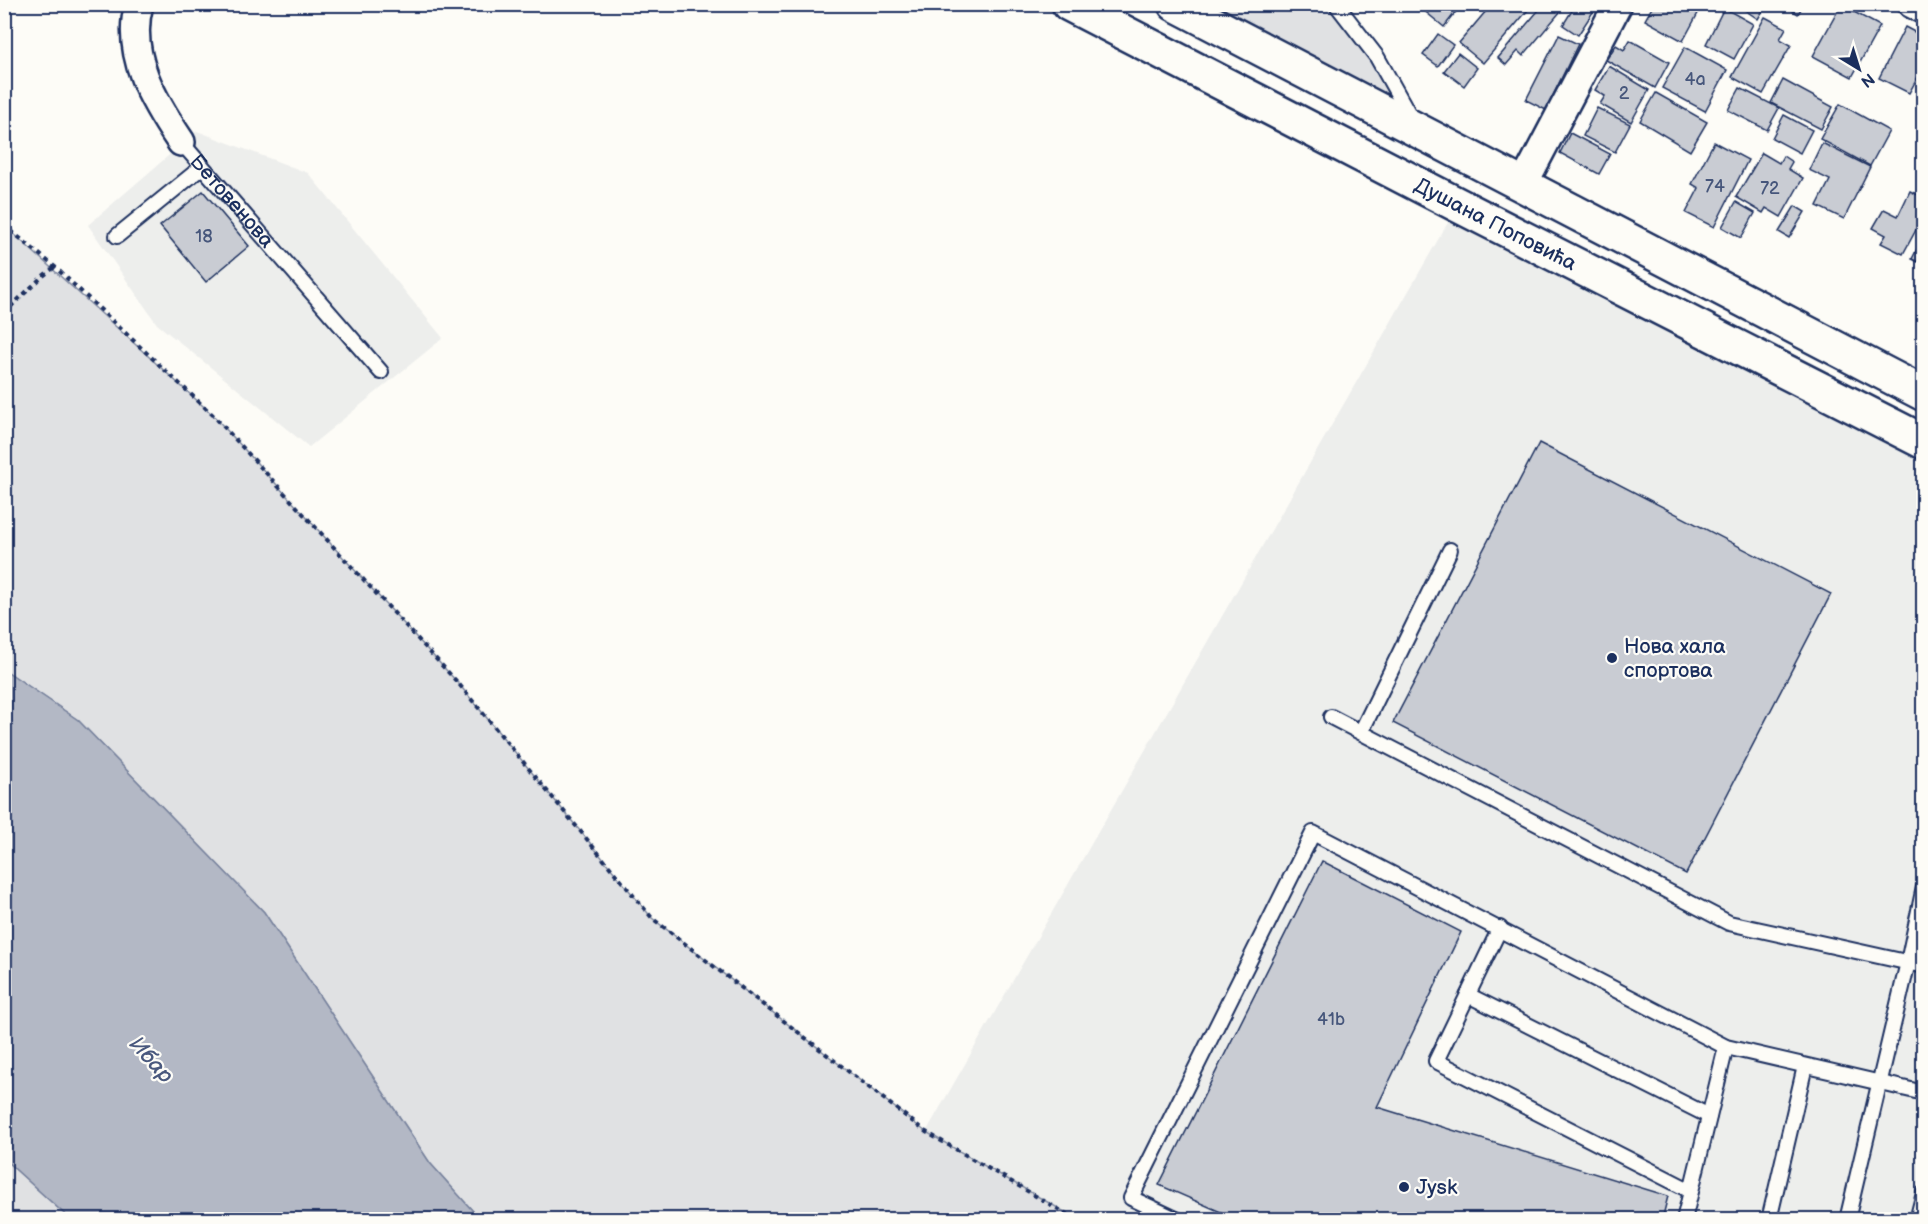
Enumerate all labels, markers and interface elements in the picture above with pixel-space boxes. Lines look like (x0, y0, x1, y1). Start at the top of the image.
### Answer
north arrow (1829, 39, 1889, 99)
text: N (1857, 68, 1878, 91)
house number: 4a (1684, 69, 1706, 90)
house number: 2 (1619, 83, 1630, 104)
street label: Бетовенова (185, 149, 280, 253)
street label: Душана Поповића (1410, 172, 1581, 276)
house number: 74 (1705, 176, 1725, 197)
house number: 72 (1760, 178, 1780, 199)
house number: 18 (195, 226, 213, 247)
place label: Нова хала спортова (1624, 634, 1726, 683)
marker: Нова хала спортова (1605, 651, 1619, 665)
house number: 41b (1317, 1009, 1345, 1030)
water label: Ибар (123, 1031, 179, 1089)
place label: Jysk (1416, 1175, 1458, 1200)
marker: Jysk (1397, 1180, 1411, 1194)

